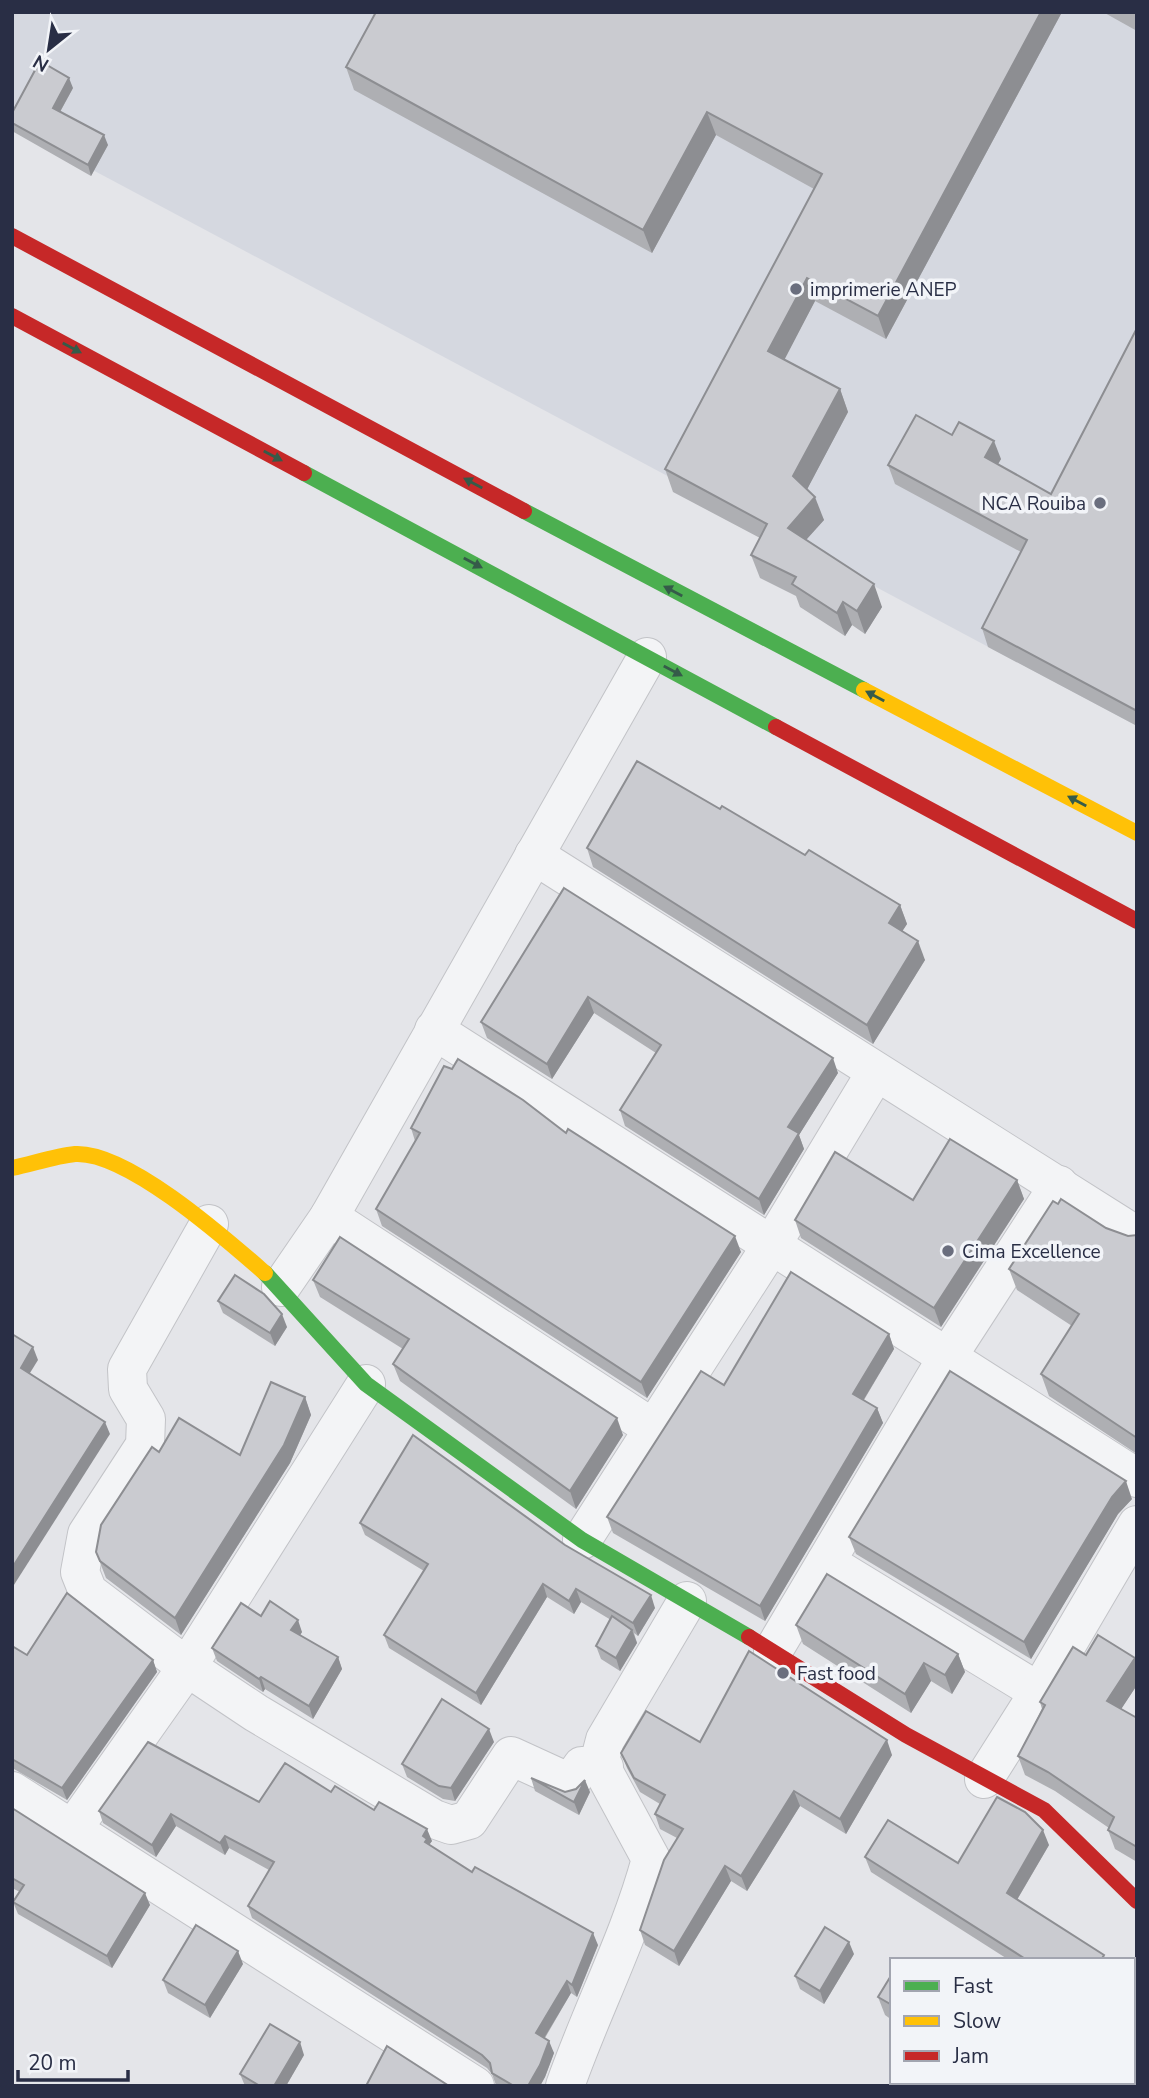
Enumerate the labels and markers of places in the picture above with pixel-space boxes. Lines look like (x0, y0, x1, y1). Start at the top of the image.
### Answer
place label: imprimerie ANEP (810, 277, 957, 303)
marker: imprimerie ANEP (788, 281, 804, 297)
place label: NCA Rouiba (981, 491, 1086, 517)
marker: NCA Rouiba (1092, 495, 1108, 511)
place label: Cima Excellence (962, 1239, 1101, 1265)
marker: Cima Excellence (940, 1243, 956, 1259)
place label: Fast food (797, 1661, 876, 1687)
marker: Fast food (775, 1665, 791, 1681)

